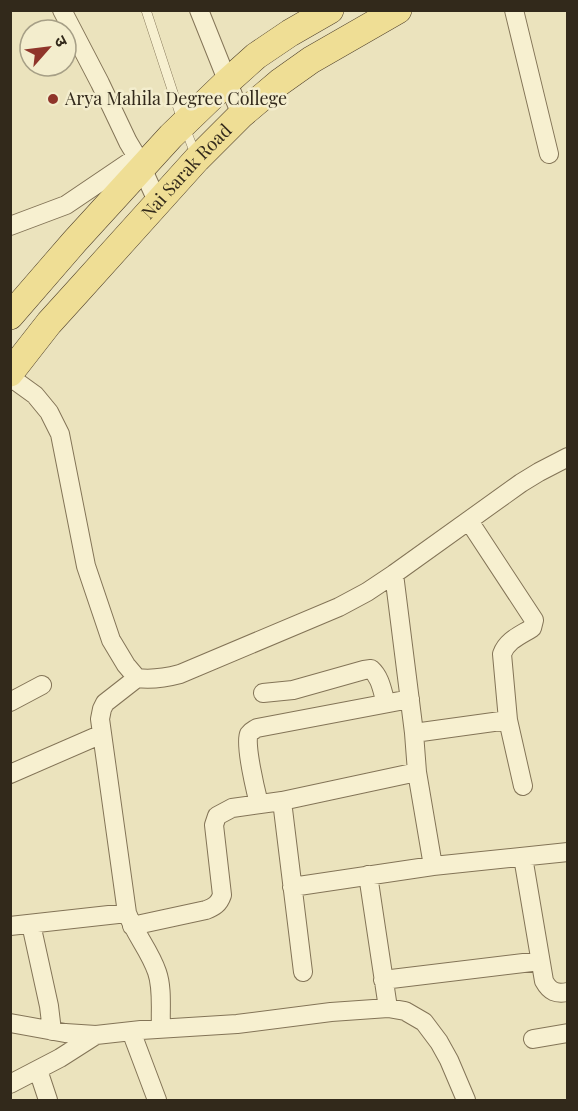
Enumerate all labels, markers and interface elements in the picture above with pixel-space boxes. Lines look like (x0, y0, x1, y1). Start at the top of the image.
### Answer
north arrow (18, 18, 78, 78)
text: उ (50, 32, 73, 50)
place label: Arya Mahila Degree College (64, 86, 287, 110)
marker: Arya Mahila Degree College (46, 92, 60, 106)
street label: Nai Sarak Road (136, 118, 237, 224)

